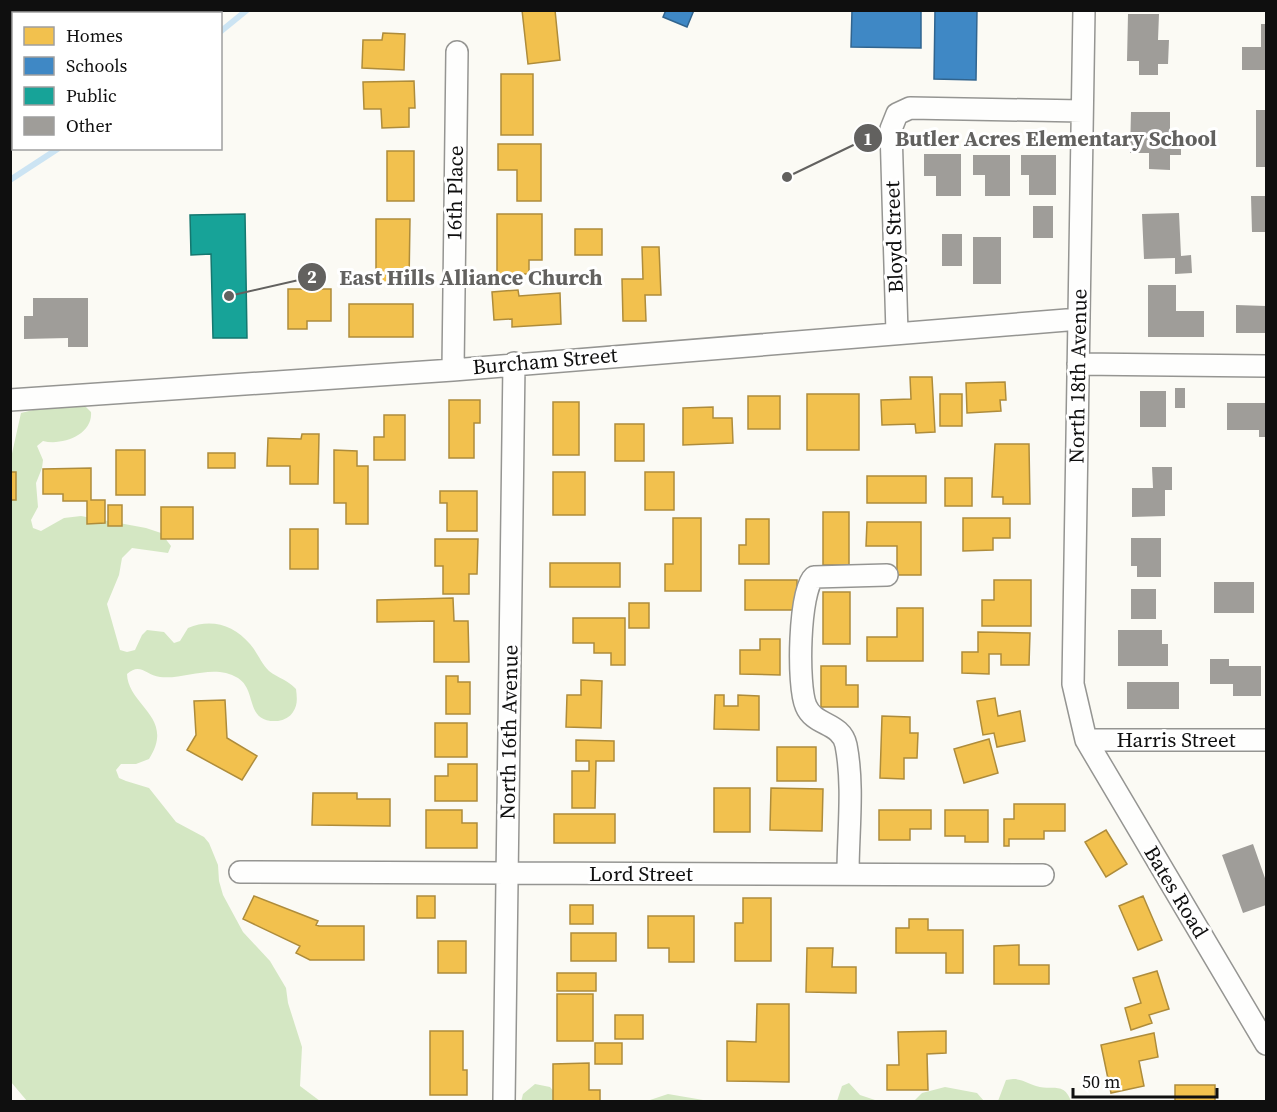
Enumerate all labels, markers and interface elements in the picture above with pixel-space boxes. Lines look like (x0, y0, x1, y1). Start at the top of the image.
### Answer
legend (12, 12, 222, 150)
text: Homes (66, 23, 123, 48)
text: Schools (66, 53, 128, 78)
text: Public (66, 83, 117, 108)
text: Other (66, 113, 113, 138)
callout: Butler Acres Elementary School (853, 118, 1229, 158)
text: Butler Acres Elementary School (895, 123, 1217, 153)
text: 1 (863, 126, 873, 151)
street label: 16th Place (439, 145, 470, 241)
street label: Bloyd Street (877, 180, 910, 293)
callout: East Hills Alliance Church (297, 257, 614, 297)
text: East Hills Alliance Church (339, 262, 603, 292)
text: 2 (307, 264, 317, 289)
street label: North 18th Avenue (1061, 288, 1094, 464)
street label: Burcham Street (471, 340, 619, 381)
street label: North 16th Avenue (492, 644, 525, 820)
street label: Harris Street (1116, 725, 1236, 754)
street label: Bates Road (1137, 840, 1215, 943)
street label: Lord Street (589, 859, 693, 888)
scale bar (1073, 1061, 1217, 1099)
text: 50 m (1082, 1069, 1120, 1094)

